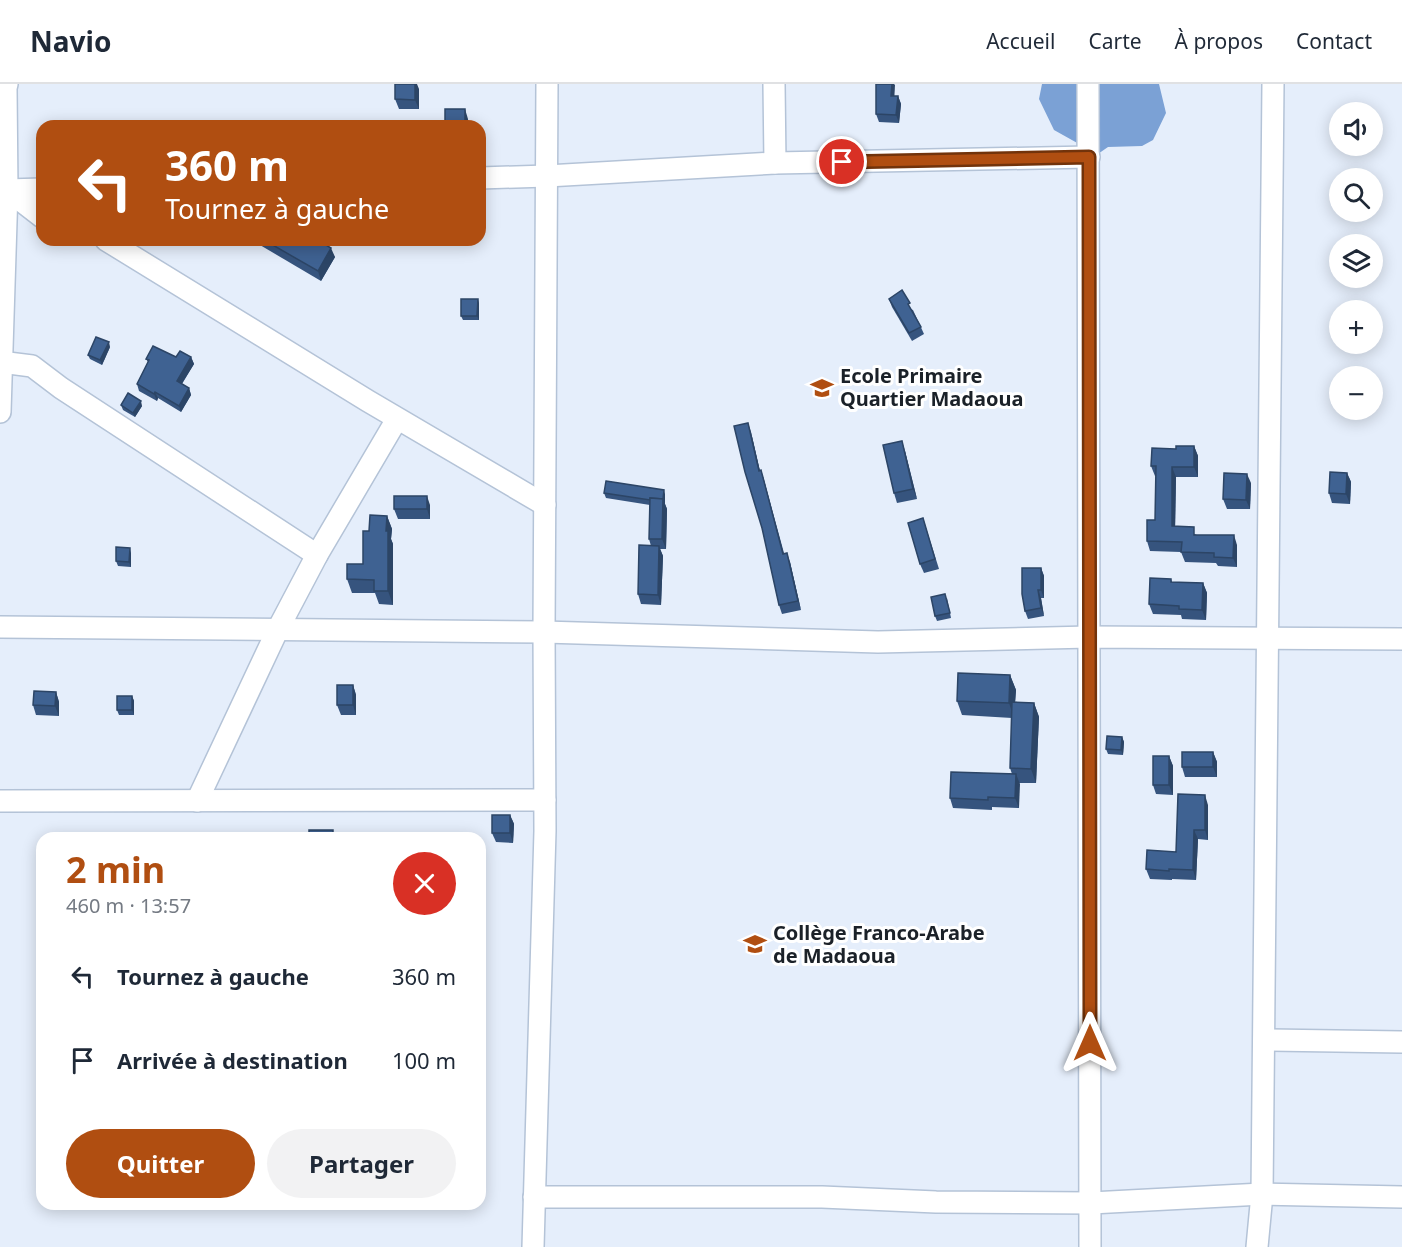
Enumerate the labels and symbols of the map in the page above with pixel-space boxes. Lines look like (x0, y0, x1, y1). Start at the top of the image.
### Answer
pin (816, 136, 867, 187)
place label: Ecole Primaire Quartier Madaoua (840, 362, 1023, 412)
school or university icon: Ecole Primaire Quartier Madaoua (809, 375, 835, 401)
place label: Collège Franco-Arabe de Madaoua (773, 919, 985, 969)
school or university icon: Collège Franco-Arabe de Madaoua (742, 931, 768, 957)
position arrow (1058, 1011, 1122, 1075)

